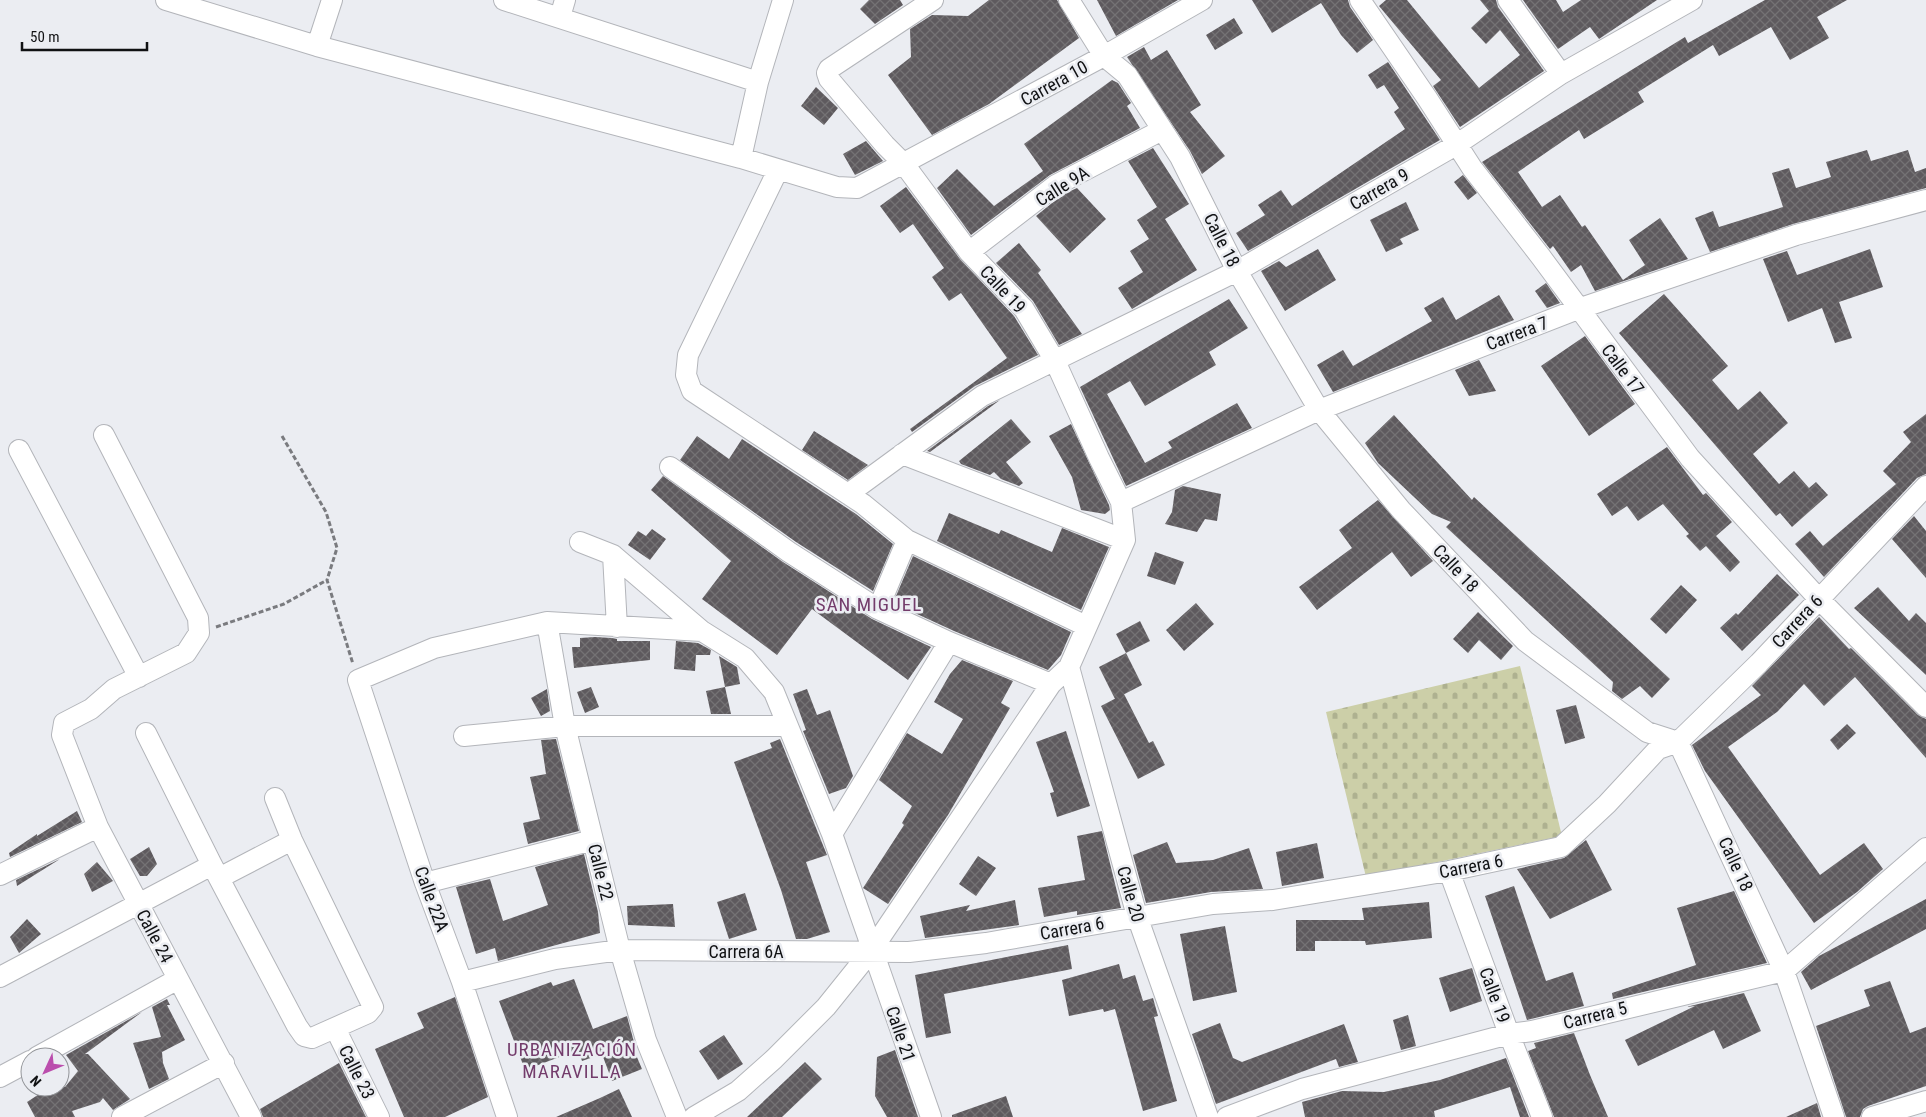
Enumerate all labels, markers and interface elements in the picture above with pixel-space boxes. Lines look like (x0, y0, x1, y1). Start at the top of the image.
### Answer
scale bar (22, 20, 148, 52)
text: 50 m (30, 28, 60, 46)
street label: Carrera 10 (1017, 56, 1091, 110)
street label: Calle 9A (1031, 161, 1093, 211)
street label: Carrera 9 (1346, 164, 1412, 214)
street label: Calle 18 (1200, 210, 1244, 270)
street label: Calle 19 (976, 261, 1030, 317)
street label: Carrera 7 (1483, 312, 1551, 354)
street label: Calle 17 (1597, 340, 1649, 398)
street label: Calle 18 (1429, 540, 1483, 596)
street label: Carrera 6 (1767, 590, 1827, 652)
district label: SAN MIGUEL (816, 593, 922, 616)
street label: Calle 18 (1714, 834, 1758, 894)
street label: Calle 22 (584, 842, 618, 903)
street label: Carrera 6 (1437, 850, 1505, 882)
street label: Calle 20 (1113, 863, 1149, 925)
street label: Calle 22A (411, 864, 454, 935)
street label: Calle 24 (132, 906, 178, 966)
street label: Carrera 6 (1038, 912, 1106, 944)
street label: Carrera 6A (708, 941, 784, 962)
street label: Calle 19 (1475, 964, 1515, 1026)
street label: Carrera 5 (1561, 997, 1629, 1033)
street label: Calle 21 (882, 1003, 920, 1065)
district label: URBANIZACIÓN MARAVILLA (507, 1038, 637, 1083)
street label: Calle 23 (335, 1042, 379, 1102)
north arrow (20, 1047, 70, 1097)
text: N (27, 1072, 44, 1090)

